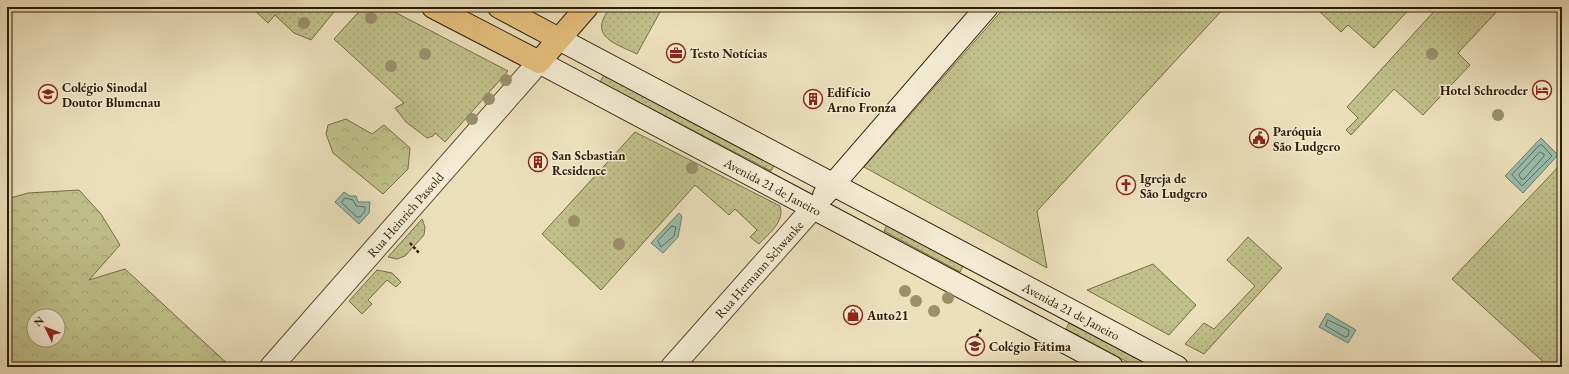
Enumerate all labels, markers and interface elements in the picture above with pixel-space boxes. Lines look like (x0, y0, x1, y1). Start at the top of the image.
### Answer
office icon: Testo Notícias (665, 42, 687, 64)
place label: Testo Notícias (690, 45, 768, 62)
place label: Colégio Sinodal Doutor Blumenau (62, 79, 161, 111)
hotel icon: Hotel Schroeder (1531, 79, 1553, 101)
place label: Hotel Schroeder (1440, 82, 1529, 99)
school or university icon: Colégio Sinodal Doutor Blumenau (37, 83, 59, 105)
place label: Edifício Arno Fronza (826, 84, 896, 116)
building icon: Edifício Arno Fronza (802, 88, 824, 110)
place label: Paróquia São Ludgero (1273, 123, 1341, 155)
public building icon: Paróquia São Ludgero (1248, 127, 1270, 149)
place label: San Sebastian Residence (552, 147, 626, 179)
building icon: San Sebastian Residence (527, 151, 549, 173)
street label: Avenida 21 de Janeiro (720, 153, 825, 219)
street label: Rua Heinrich Passold (363, 168, 447, 261)
place label: Igreja de São Ludgero (1140, 170, 1208, 202)
church icon: Igreja de São Ludgero (1115, 174, 1137, 196)
street label: Rua Hermann Schwanke (711, 216, 807, 321)
street label: Avenida 21 de Janeiro (1019, 278, 1123, 344)
shop icon: Auto21 (842, 304, 864, 326)
place label: Auto21 (866, 307, 909, 324)
north arrow (26, 308, 66, 348)
text: N (31, 313, 47, 329)
school or university icon: Colégio Fátima (964, 335, 986, 357)
place label: Colégio Fátima (989, 338, 1071, 355)

